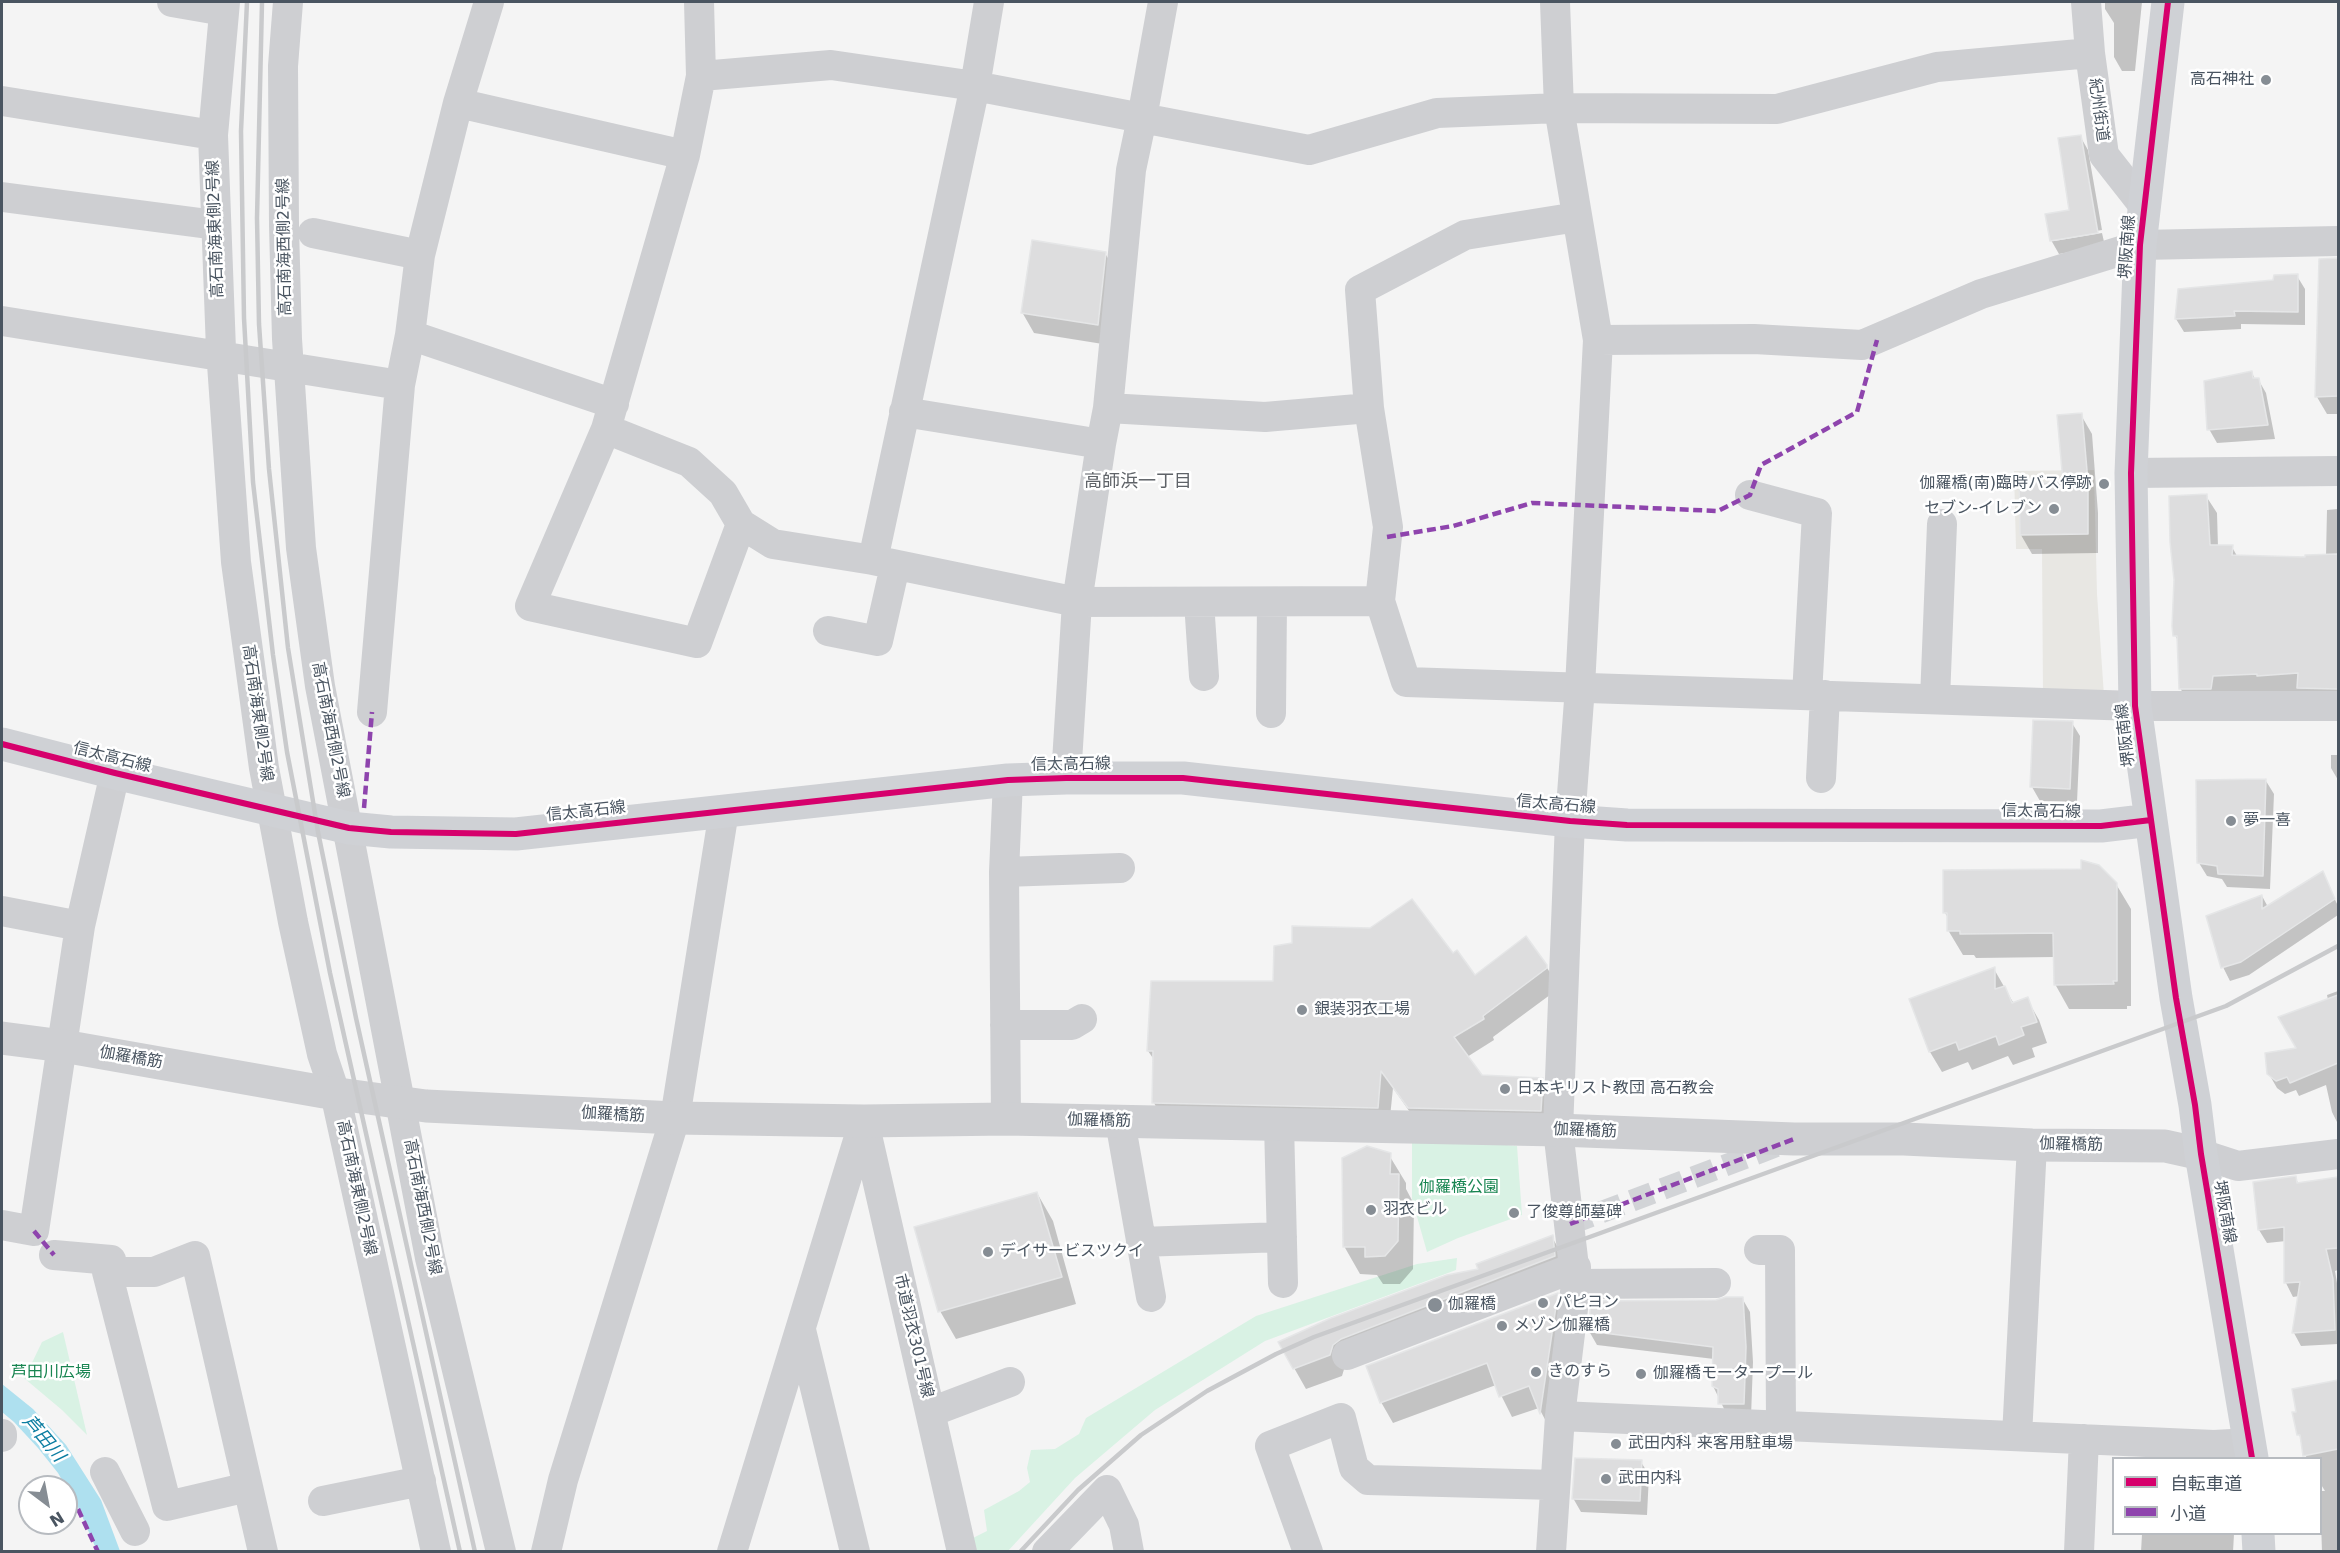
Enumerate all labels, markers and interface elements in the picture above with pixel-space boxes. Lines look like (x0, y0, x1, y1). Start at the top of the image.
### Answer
place label: 高石神社 (2190, 70, 2254, 90)
marker: 高石神社 (2259, 73, 2273, 87)
street label: 紀州街道 (2084, 77, 2112, 143)
street label: 高石南海東側2号線 (204, 160, 228, 298)
street label: 高石南海西側2号線 (274, 178, 296, 316)
street label: 堺阪南線 (2116, 214, 2140, 280)
district label: 高師浜一丁目 (1084, 471, 1192, 493)
place label: 伽羅橋(南)臨時バス停跡 (1920, 474, 2092, 494)
marker: 伽羅橋(南)臨時バス停跡 (2097, 477, 2111, 491)
place label: セブン-イレブン (1924, 499, 2042, 519)
marker: セブン-イレブン (2047, 502, 2061, 516)
street label: 高石南海東側2号線 (238, 643, 276, 783)
street label: 高石南海西側2号線 (307, 660, 353, 800)
street label: 堺阪南線 (2113, 702, 2139, 768)
street label: 信太高石線 (71, 739, 153, 777)
street label: 信太高石線 (1031, 755, 1111, 775)
street label: 信太高石線 (1515, 792, 1597, 818)
street label: 信太高石線 (545, 798, 627, 826)
street label: 信太高石線 (2001, 802, 2081, 822)
place label: 夢一喜 (2243, 811, 2291, 831)
marker: 夢一喜 (2224, 814, 2238, 828)
place label: 銀装羽衣工場 (1314, 1000, 1410, 1020)
marker: 銀装羽衣工場 (1295, 1003, 1309, 1017)
street label: 伽羅橋筋 (98, 1043, 164, 1073)
place label: 日本キリスト教団 高石教会 (1517, 1079, 1714, 1099)
marker: 日本キリスト教団 高石教会 (1498, 1082, 1512, 1096)
street label: 伽羅橋筋 (581, 1104, 645, 1126)
street label: 伽羅橋筋 (1067, 1111, 1131, 1131)
street label: 高石南海東側2号線 (332, 1118, 380, 1258)
street label: 伽羅橋筋 (1553, 1120, 1617, 1142)
street label: 伽羅橋筋 (2039, 1135, 2103, 1155)
street label: 高石南海西側2号線 (399, 1137, 445, 1277)
park label: 伽羅橋公園 (1419, 1178, 1499, 1198)
street label: 堺阪南線 (2209, 1179, 2239, 1245)
place label: 羽衣ビル (1383, 1200, 1447, 1220)
marker: 羽衣ビル (1364, 1203, 1378, 1217)
place label: 了俊尊師墓碑 (1526, 1203, 1622, 1223)
marker: 了俊尊師墓碑 (1507, 1206, 1521, 1220)
place label: デイサービスツクイ (1000, 1242, 1144, 1262)
marker: デイサービスツクイ (981, 1245, 995, 1259)
street label: 市道羽衣301号線 (889, 1272, 937, 1400)
place label: パピヨン (1555, 1293, 1619, 1313)
place label: 伽羅橋 (1448, 1295, 1496, 1315)
marker: 伽羅橋 (1426, 1296, 1444, 1314)
marker: パピヨン (1536, 1296, 1550, 1310)
place label: メゾン伽羅橋 (1514, 1316, 1610, 1336)
marker: メゾン伽羅橋 (1495, 1319, 1509, 1333)
place label: きのすら (1548, 1362, 1612, 1382)
park label: 芦田川広場 (11, 1363, 91, 1383)
place label: 伽羅橋モータープール (1653, 1364, 1813, 1384)
marker: きのすら (1529, 1365, 1543, 1379)
marker: 伽羅橋モータープール (1634, 1367, 1648, 1381)
water label: 芦田川 (17, 1411, 69, 1467)
place label: 武田内科 来客用駐車場 (1628, 1434, 1793, 1454)
marker: 武田内科 来客用駐車場 (1609, 1437, 1623, 1451)
legend (2112, 1457, 2322, 1535)
place label: 武田内科 (1618, 1469, 1682, 1489)
marker: 武田内科 (1599, 1472, 1613, 1486)
text: 自転車道 (2170, 1473, 2242, 1494)
north arrow (18, 1475, 78, 1535)
text: 小道 (2170, 1503, 2206, 1524)
text: N (46, 1507, 67, 1531)

